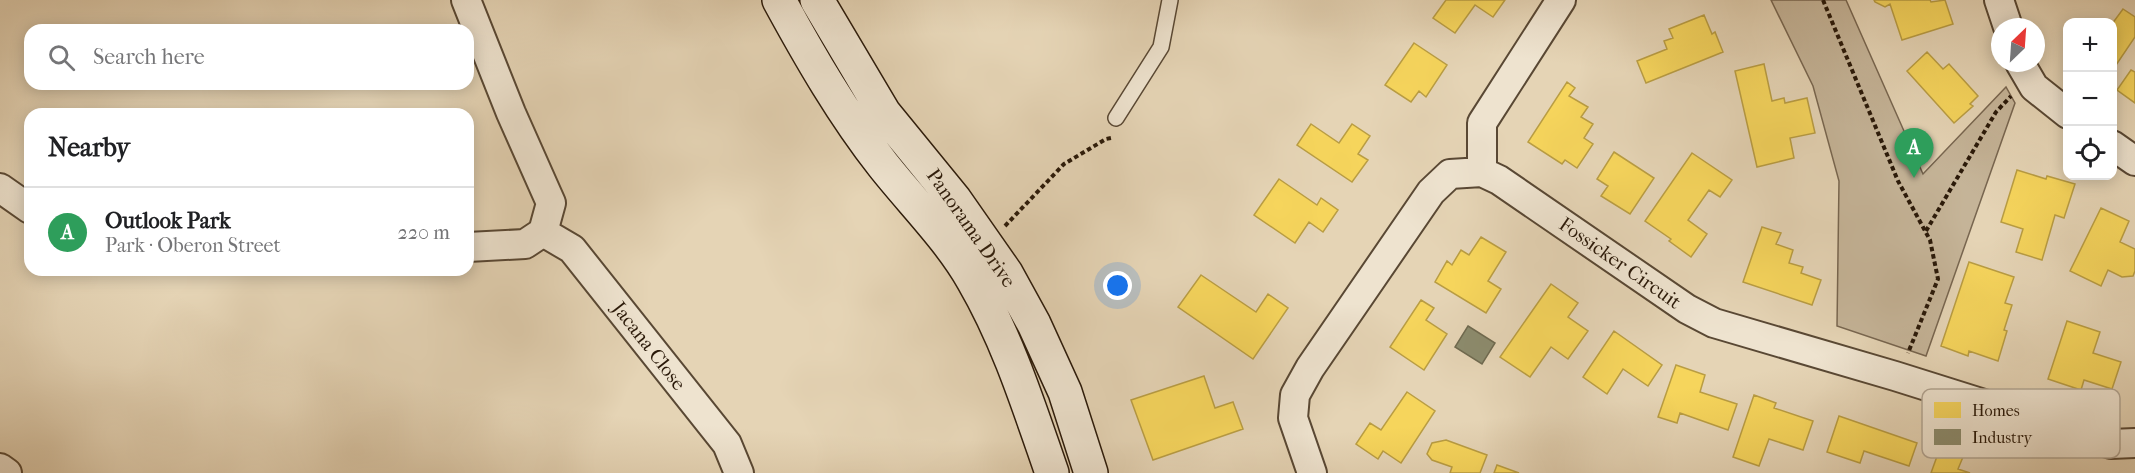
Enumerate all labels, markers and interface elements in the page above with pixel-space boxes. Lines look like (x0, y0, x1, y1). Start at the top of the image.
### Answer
north arrow (1991, 18, 2045, 72)
map controls (2063, 18, 2117, 180)
button: + (2063, 18, 2117, 72)
search box (24, 24, 474, 90)
icon: search (45, 41, 78, 74)
text: Search here (93, 44, 205, 70)
button: − (2063, 72, 2117, 126)
button: locate (2063, 126, 2117, 180)
pin: A (1894, 128, 1934, 178)
text: Nearby (48, 132, 130, 163)
street label: Panorama Drive (922, 164, 1020, 292)
text: Outlook Park (105, 208, 231, 234)
street label: Fossicker Circuit (1555, 212, 1685, 314)
text: A (61, 221, 74, 244)
text: 220 m (397, 221, 450, 244)
text: Park · Oberon Street (105, 234, 281, 257)
your location (1103, 271, 1132, 300)
street label: Jacana Close (606, 296, 691, 395)
legend (1922, 389, 2120, 458)
text: Homes (1972, 401, 2020, 420)
text: Industry (1972, 428, 2033, 447)

